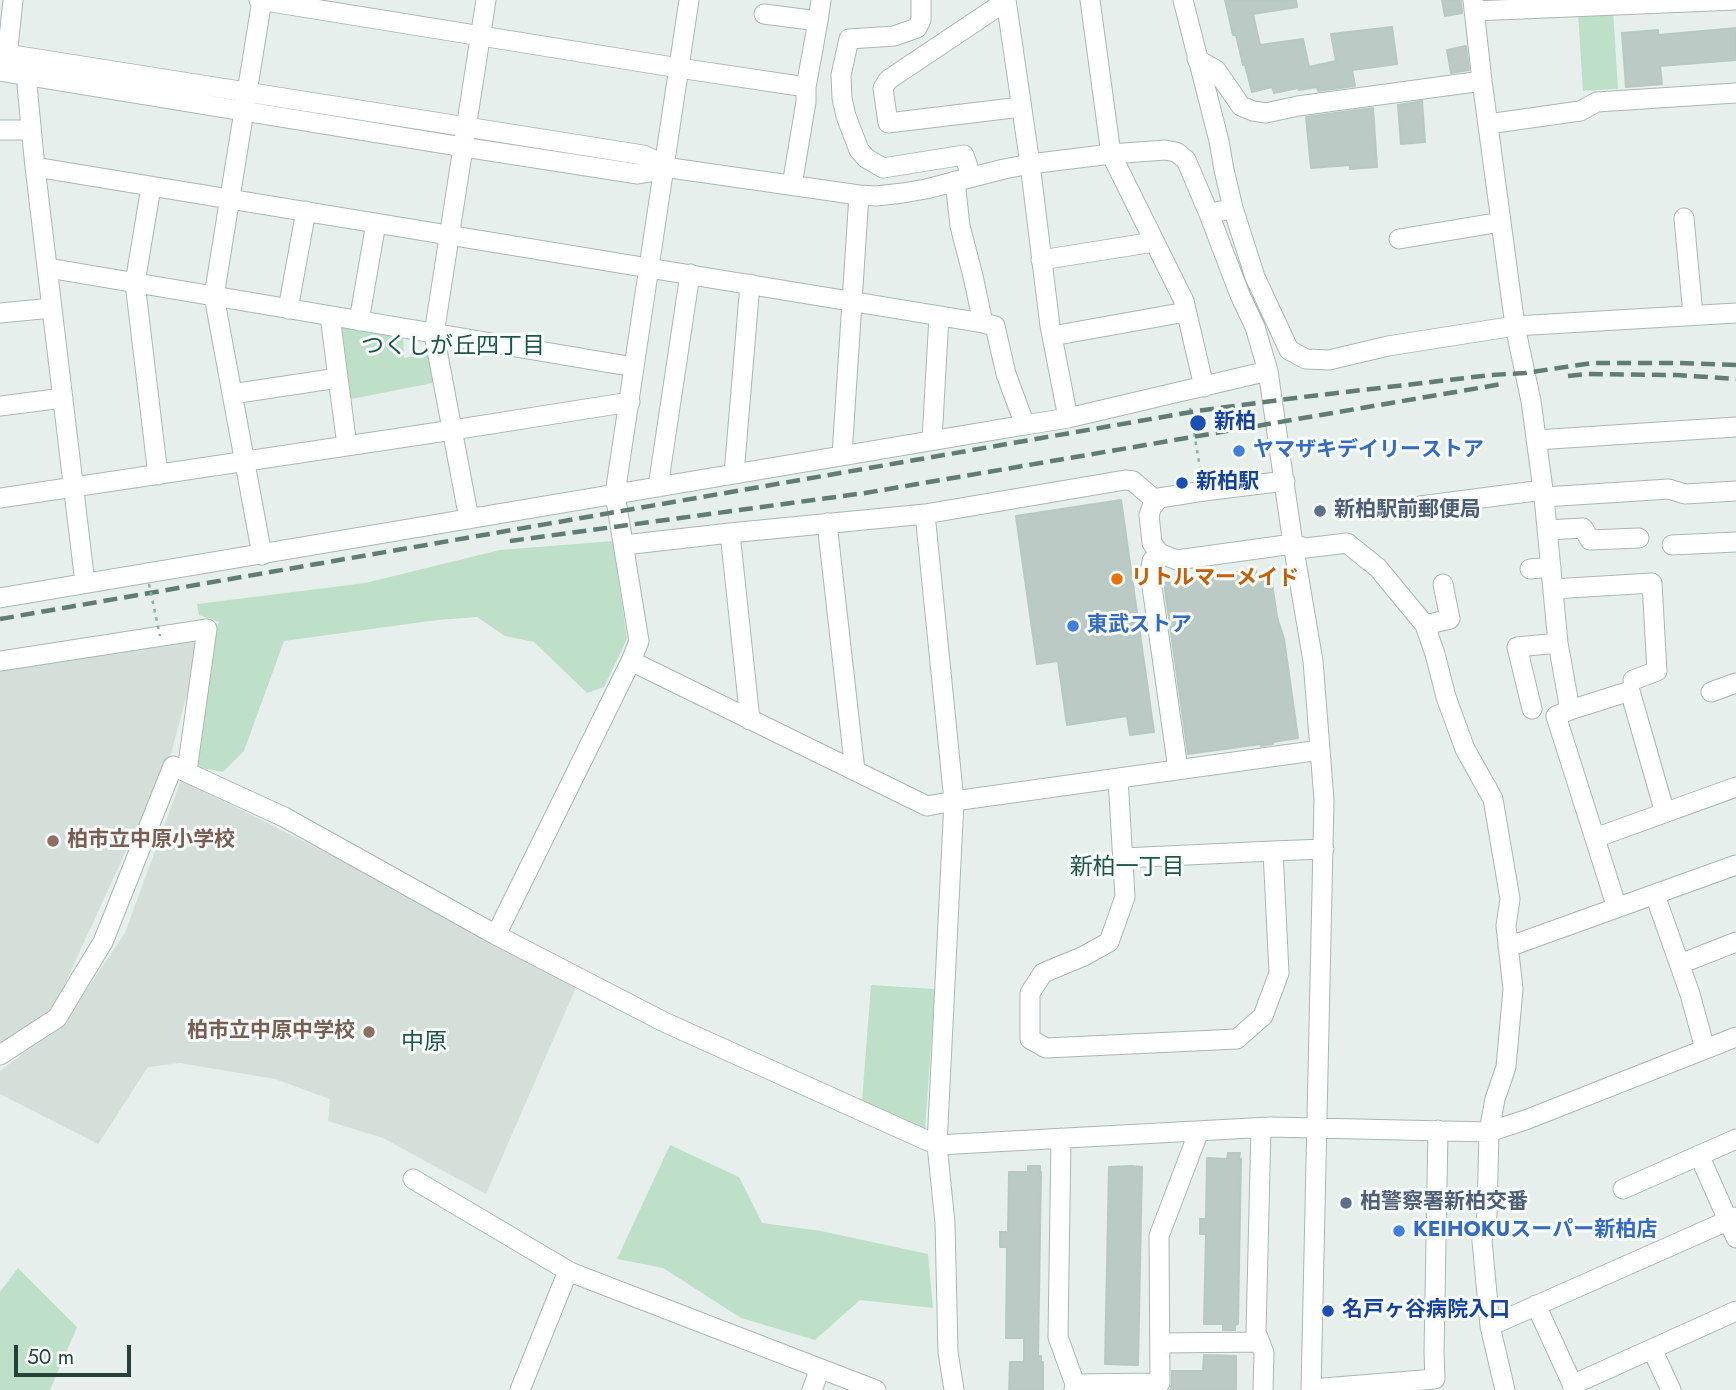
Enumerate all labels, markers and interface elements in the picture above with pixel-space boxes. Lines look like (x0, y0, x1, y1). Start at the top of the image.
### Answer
district label: つくしが丘四丁目 (361, 333, 545, 361)
place label: 新柏 (1214, 410, 1256, 436)
marker: 新柏 (1188, 413, 1208, 433)
place label: ヤマザキデイリーストア (1253, 438, 1484, 464)
marker: ヤマザキデイリーストア (1231, 443, 1247, 459)
place label: 新柏駅 (1196, 470, 1259, 496)
marker: 新柏駅 (1174, 475, 1190, 491)
place label: 新柏駅前郵便局 (1334, 498, 1481, 524)
marker: 新柏駅前郵便局 (1312, 503, 1328, 519)
place label: リトルマーメイド (1131, 566, 1299, 592)
marker: リトルマーメイド (1109, 571, 1125, 587)
place label: 東武ストア (1087, 613, 1192, 639)
marker: 東武ストア (1065, 618, 1081, 634)
place label: 柏市立中原小学校 (67, 828, 235, 854)
marker: 柏市立中原小学校 (45, 833, 61, 849)
district label: 新柏一丁目 (1070, 854, 1184, 882)
place label: 柏市立中原中学校 (187, 1019, 355, 1045)
marker: 柏市立中原中学校 (361, 1024, 377, 1040)
district label: 中原 (401, 1029, 447, 1057)
place label: 柏警察署新柏交番 (1360, 1190, 1528, 1216)
marker: 柏警察署新柏交番 (1338, 1195, 1354, 1211)
place label: KEIHOKUスーパー新柏店 (1413, 1218, 1657, 1244)
marker: KEIHOKUスーパー新柏店 (1391, 1223, 1407, 1239)
place label: 名戸ヶ谷病院入口 (1342, 1298, 1510, 1324)
marker: 名戸ヶ谷病院入口 (1320, 1303, 1336, 1319)
scale bar (18, 1330, 135, 1374)
text: 50 m (27, 1342, 74, 1372)

